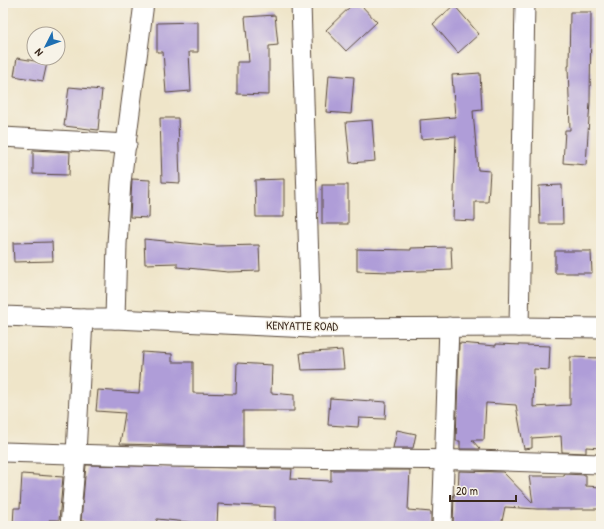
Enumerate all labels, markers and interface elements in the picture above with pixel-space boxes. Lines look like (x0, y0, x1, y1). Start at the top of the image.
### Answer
north arrow (26, 26, 66, 66)
text: N (31, 46, 46, 60)
street label: KENYATTE ROAD (266, 316, 338, 335)
scale bar (450, 477, 516, 503)
text: 20 m (456, 482, 478, 499)

